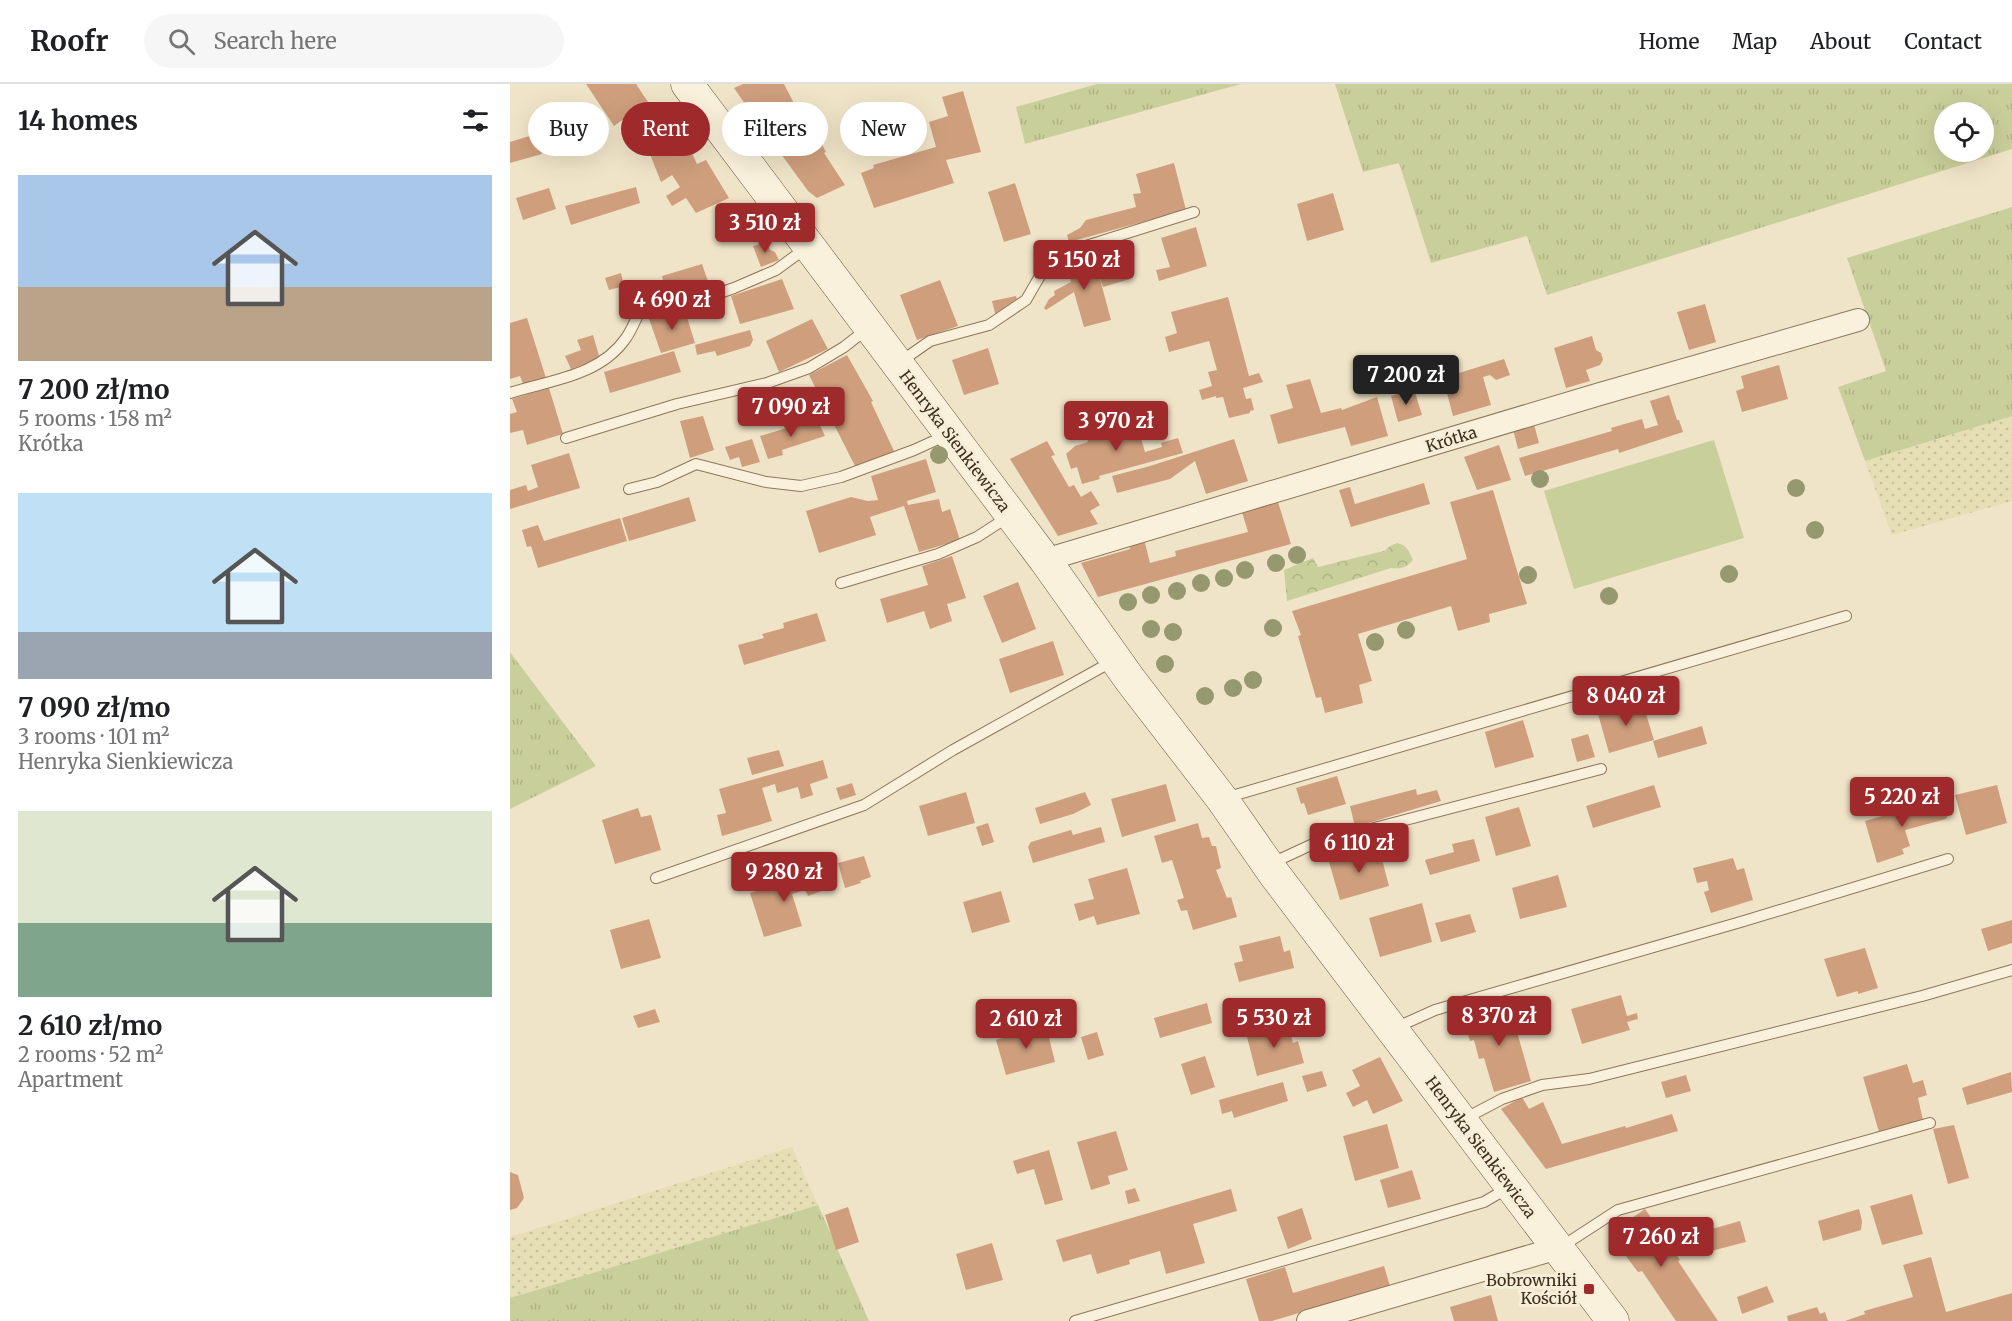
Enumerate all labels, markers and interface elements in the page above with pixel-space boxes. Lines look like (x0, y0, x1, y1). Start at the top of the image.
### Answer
search box (144, 14, 564, 68)
text: Roofr (30, 23, 108, 59)
icon: search (165, 25, 198, 58)
text: Search here (213, 27, 337, 55)
text: Home (1639, 28, 1699, 55)
text: Map (1732, 28, 1777, 55)
text: About (1810, 28, 1871, 55)
text: Contact (1904, 28, 1982, 55)
chip: Buy (528, 102, 609, 156)
chip: Rent (621, 102, 710, 156)
chip: Filters (722, 102, 828, 156)
chip: New (840, 102, 927, 156)
map controls (1934, 102, 1994, 162)
button: locate (1934, 102, 1994, 162)
text: 14 homes (18, 104, 138, 137)
icon: filters (459, 104, 492, 137)
pin: 3 510 zł (703, 203, 827, 254)
text: 3 510 zł (729, 210, 801, 235)
icon: home (201, 214, 309, 322)
pin: 5 150 zł (1022, 240, 1146, 291)
text: 5 150 zł (1047, 247, 1121, 272)
pin: 4 690 zł (610, 280, 734, 331)
text: 4 690 zł (633, 287, 711, 312)
pin: 7 200 zł (1344, 355, 1468, 406)
text: 7 200 zł (1367, 362, 1445, 387)
street label: Henryka Sienkiewicza (895, 366, 1015, 516)
text: 7 200 zł/mo (18, 373, 169, 406)
pin: 7 090 zł (729, 387, 853, 438)
text: 7 090 zł (752, 394, 830, 419)
pin: 3 970 zł (1054, 401, 1178, 452)
text: 5 rooms · 158 m² (18, 406, 172, 431)
text: 3 970 zł (1078, 408, 1154, 433)
street label: Krótka (1423, 422, 1479, 456)
text: Krótka (18, 431, 84, 456)
icon: home (201, 532, 309, 640)
pin: 8 040 zł (1564, 676, 1688, 727)
text: 8 040 zł (1586, 683, 1666, 708)
text: 7 090 zł/mo (18, 691, 170, 724)
text: 3 rooms · 101 m² (18, 724, 169, 749)
text: Henryka Sienkiewicza (18, 749, 233, 774)
pin: 5 220 zł (1840, 777, 1964, 828)
text: 5 220 zł (1864, 784, 1940, 809)
pin: 6 110 zł (1297, 823, 1421, 874)
text: 6 110 zł (1324, 830, 1394, 855)
icon: home (201, 850, 309, 958)
pin: 9 280 zł (722, 852, 846, 903)
text: 9 280 zł (745, 859, 823, 884)
pin: 8 370 zł (1437, 996, 1561, 1047)
pin: 5 530 zł (1212, 998, 1336, 1049)
pin: 2 610 zł (964, 999, 1088, 1050)
text: 8 370 zł (1461, 1003, 1537, 1028)
text: 5 530 zł (1236, 1005, 1312, 1030)
text: 2 610 zł (990, 1006, 1062, 1031)
text: 2 610 zł/mo (18, 1009, 162, 1042)
text: 2 rooms · 52 m² (18, 1042, 163, 1067)
text: Apartment (18, 1067, 123, 1092)
street label: Henryka Sienkiewicza (1421, 1072, 1541, 1222)
pin: 7 260 zł (1599, 1217, 1723, 1268)
text: 7 260 zł (1623, 1224, 1699, 1249)
place label: Bobrowniki Kościół (1486, 1270, 1577, 1308)
marker: Bobrowniki Kościół (1582, 1282, 1596, 1296)

